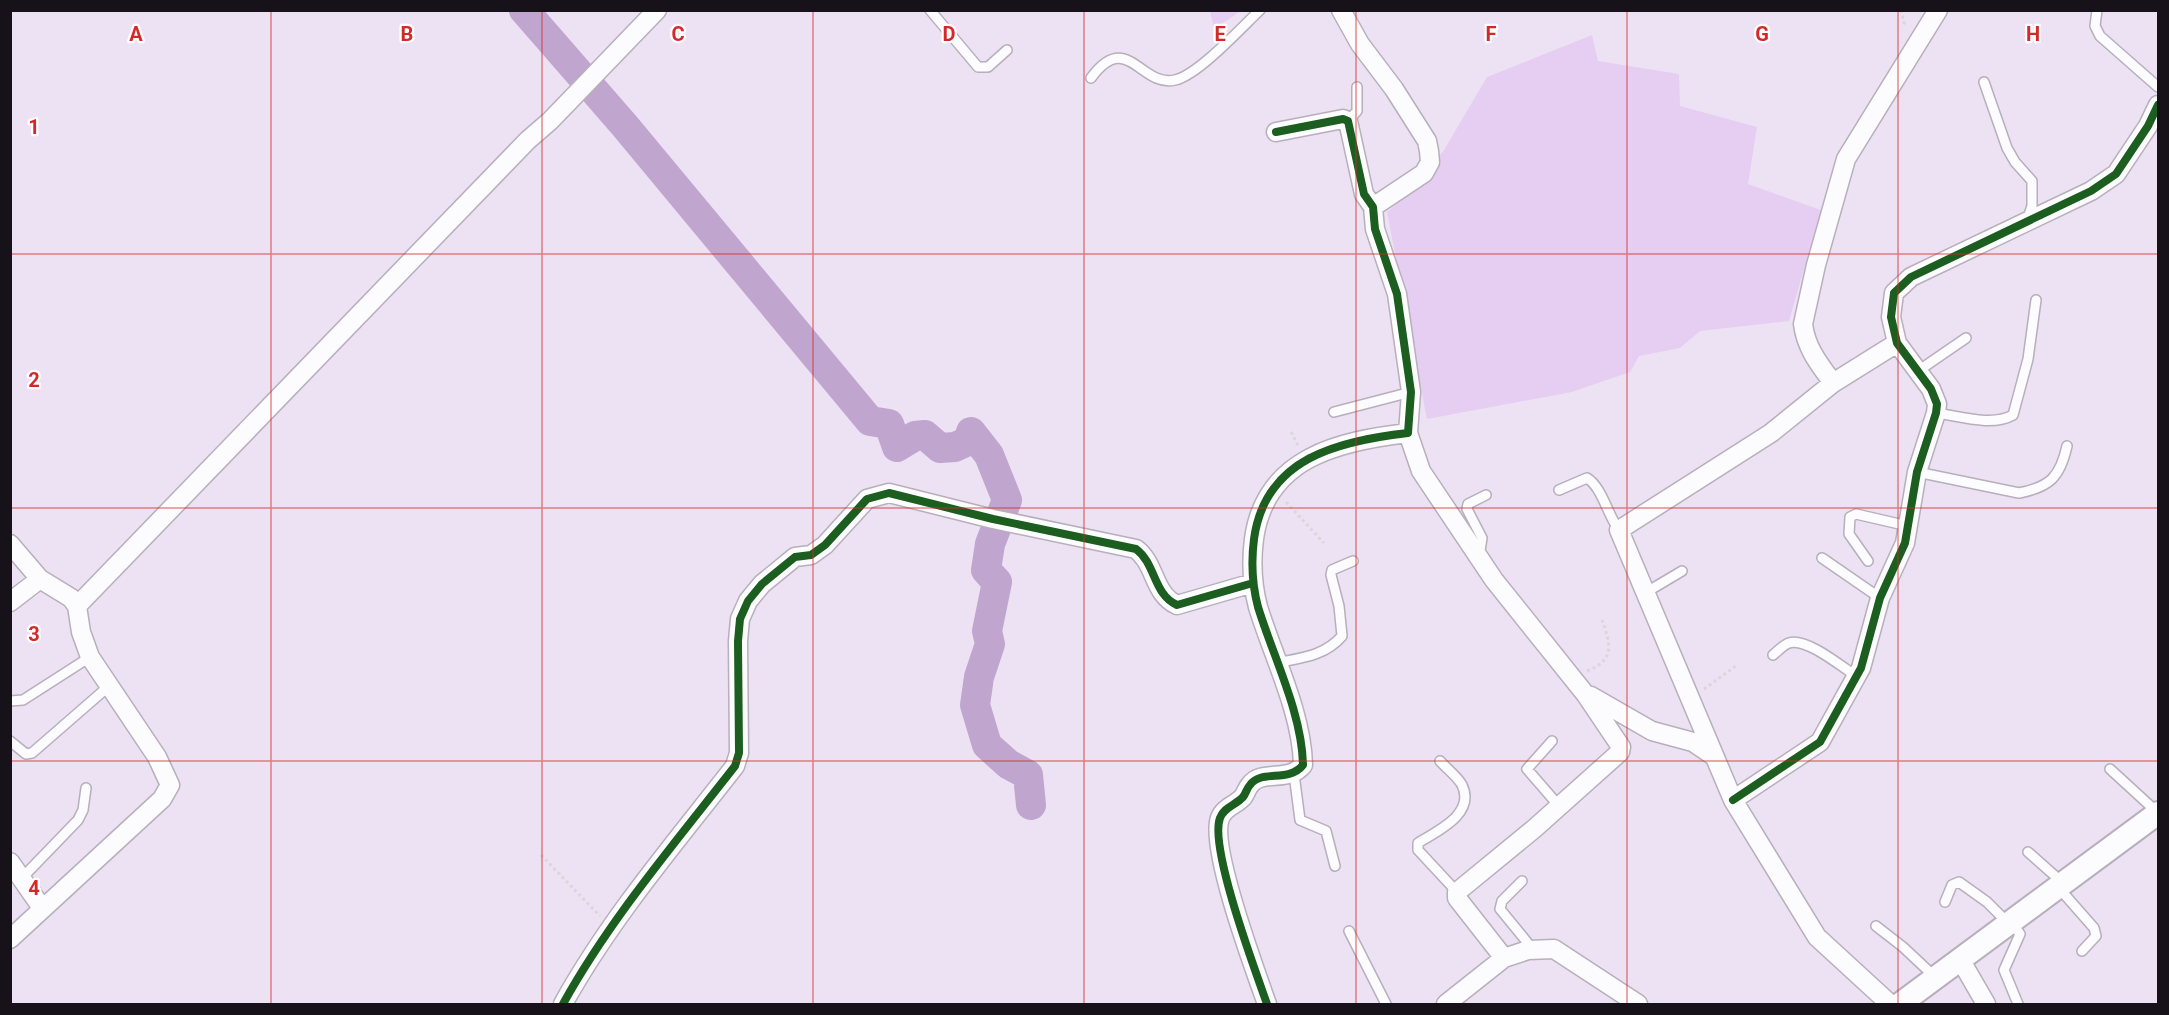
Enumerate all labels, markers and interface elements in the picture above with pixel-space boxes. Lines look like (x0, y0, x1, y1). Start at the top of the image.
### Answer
text: A (129, 22, 143, 46)
text: B (401, 22, 413, 46)
text: C (671, 22, 685, 46)
text: D (943, 22, 956, 46)
text: E (1214, 22, 1226, 46)
text: F (1486, 22, 1497, 46)
text: G (1755, 22, 1769, 46)
text: H (2026, 22, 2040, 46)
text: 1 (28, 115, 40, 139)
text: 2 (28, 368, 40, 392)
text: 3 (28, 622, 40, 646)
text: 4 (28, 876, 40, 900)

